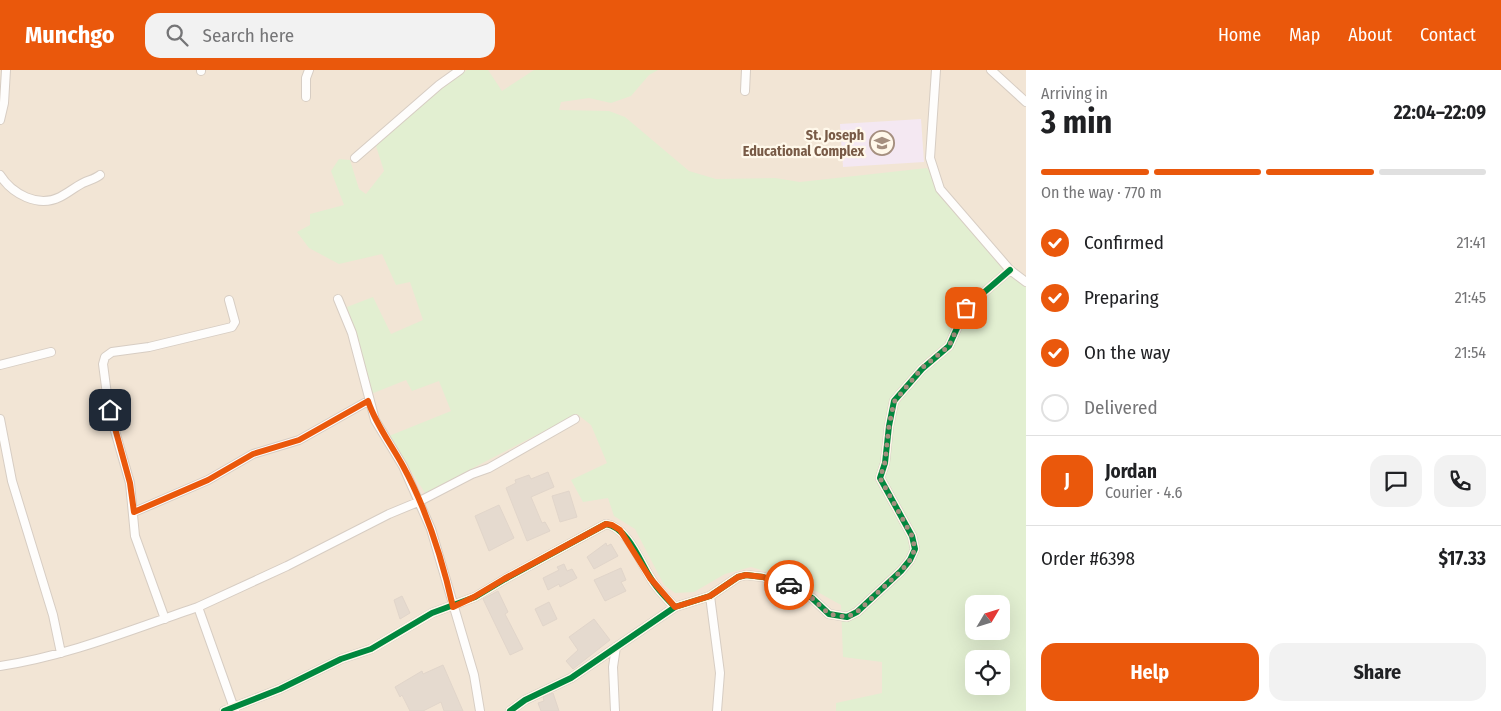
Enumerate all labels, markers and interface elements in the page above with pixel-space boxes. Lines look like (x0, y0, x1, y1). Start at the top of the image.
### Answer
search box (145, 13, 495, 58)
text: Munchgo (25, 21, 115, 49)
icon: search (163, 21, 191, 49)
text: Search here (203, 24, 294, 47)
text: Home (1218, 24, 1261, 46)
text: Map (1289, 24, 1320, 46)
text: About (1348, 24, 1392, 46)
text: Contact (1420, 24, 1476, 46)
text: Arriving in (1041, 84, 1108, 103)
text: 22:04–22:09 (1394, 101, 1486, 124)
text: 3 min (1041, 103, 1112, 141)
place label: St. Joseph Educational Complex (743, 127, 864, 160)
school or university icon: St. Joseph Educational Complex (869, 130, 895, 156)
text: On the way · 770 m (1041, 183, 1162, 202)
icon: check (1041, 229, 1069, 257)
text: Confirmed (1084, 231, 1164, 254)
text: 21:41 (1457, 233, 1486, 252)
icon: check (1041, 284, 1069, 312)
text: Preparing (1084, 286, 1159, 309)
pin (945, 287, 987, 329)
text: 21:45 (1455, 288, 1486, 307)
icon: bag (952, 294, 980, 322)
icon: check (1041, 339, 1069, 367)
text: On the way (1084, 341, 1170, 364)
text: 21:54 (1455, 343, 1486, 362)
pin (89, 389, 131, 431)
icon: home (96, 396, 124, 424)
text: Delivered (1084, 396, 1158, 419)
button: chat (1370, 455, 1422, 507)
button: phone (1434, 455, 1486, 507)
text: Jordan (1105, 460, 1157, 483)
text: J (1064, 469, 1070, 492)
text: Courier · 4.6 (1105, 483, 1183, 502)
text: Order #6398 (1041, 547, 1135, 570)
text: $17.33 (1438, 547, 1486, 570)
courier (764, 560, 814, 610)
icon: car (775, 571, 803, 599)
north arrow (965, 595, 1010, 640)
map controls (965, 595, 1010, 695)
button: Help (1041, 643, 1259, 701)
button: Share (1269, 643, 1486, 701)
button: locate (965, 650, 1010, 695)

